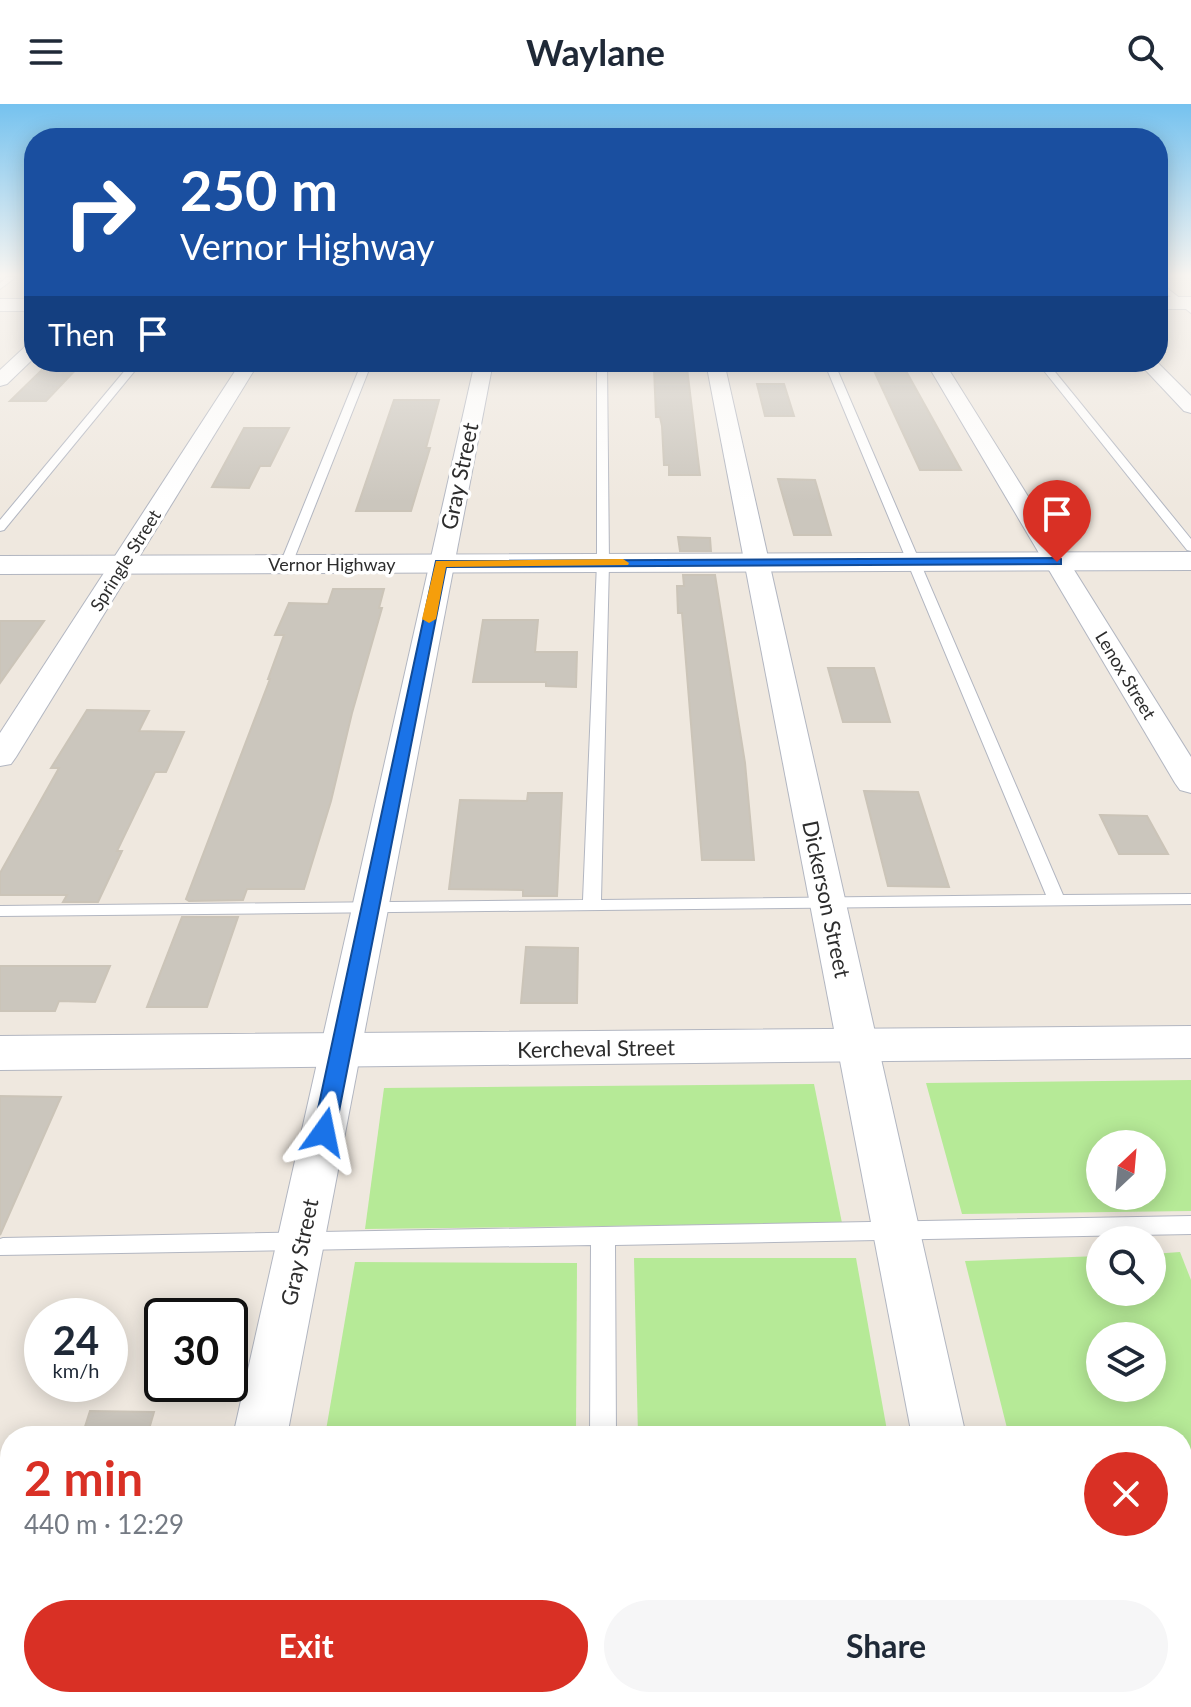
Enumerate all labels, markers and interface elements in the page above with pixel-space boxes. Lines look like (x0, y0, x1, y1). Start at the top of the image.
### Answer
icon: menu (24, 30, 68, 74)
text: Waylane (526, 30, 665, 74)
icon: search (1123, 30, 1167, 74)
text: 250 m (180, 156, 338, 223)
icon: right (48, 160, 152, 264)
text: Vernor Highway (180, 224, 435, 268)
icon: arrive (131, 312, 175, 356)
text: Then (48, 316, 115, 352)
street label: Gray Street (434, 420, 484, 532)
pin (1023, 480, 1091, 562)
icon: arrive (1035, 492, 1079, 536)
street label: Springle Street (85, 505, 165, 615)
street label: Vernor Highway (268, 553, 396, 575)
street label: Lenox Street (1091, 627, 1161, 724)
street label: Dickerson Street (797, 818, 857, 980)
street label: Kercheval Street (517, 1033, 675, 1063)
position arrow (282, 1090, 366, 1174)
north arrow (1086, 1130, 1166, 1210)
map controls (1086, 1130, 1166, 1402)
street label: Gray Street (274, 1196, 324, 1308)
button: search (1086, 1226, 1166, 1306)
speed limit sign: 30 (144, 1298, 248, 1402)
text: 24 (53, 1316, 99, 1364)
button: layers (1086, 1322, 1166, 1402)
text: km/h (53, 1358, 99, 1382)
text: 2 min (24, 1449, 143, 1506)
button: close (1084, 1452, 1168, 1536)
text: 440 m · 12:29 (24, 1508, 184, 1540)
button: Exit (24, 1600, 588, 1692)
button: Share (604, 1600, 1168, 1692)

